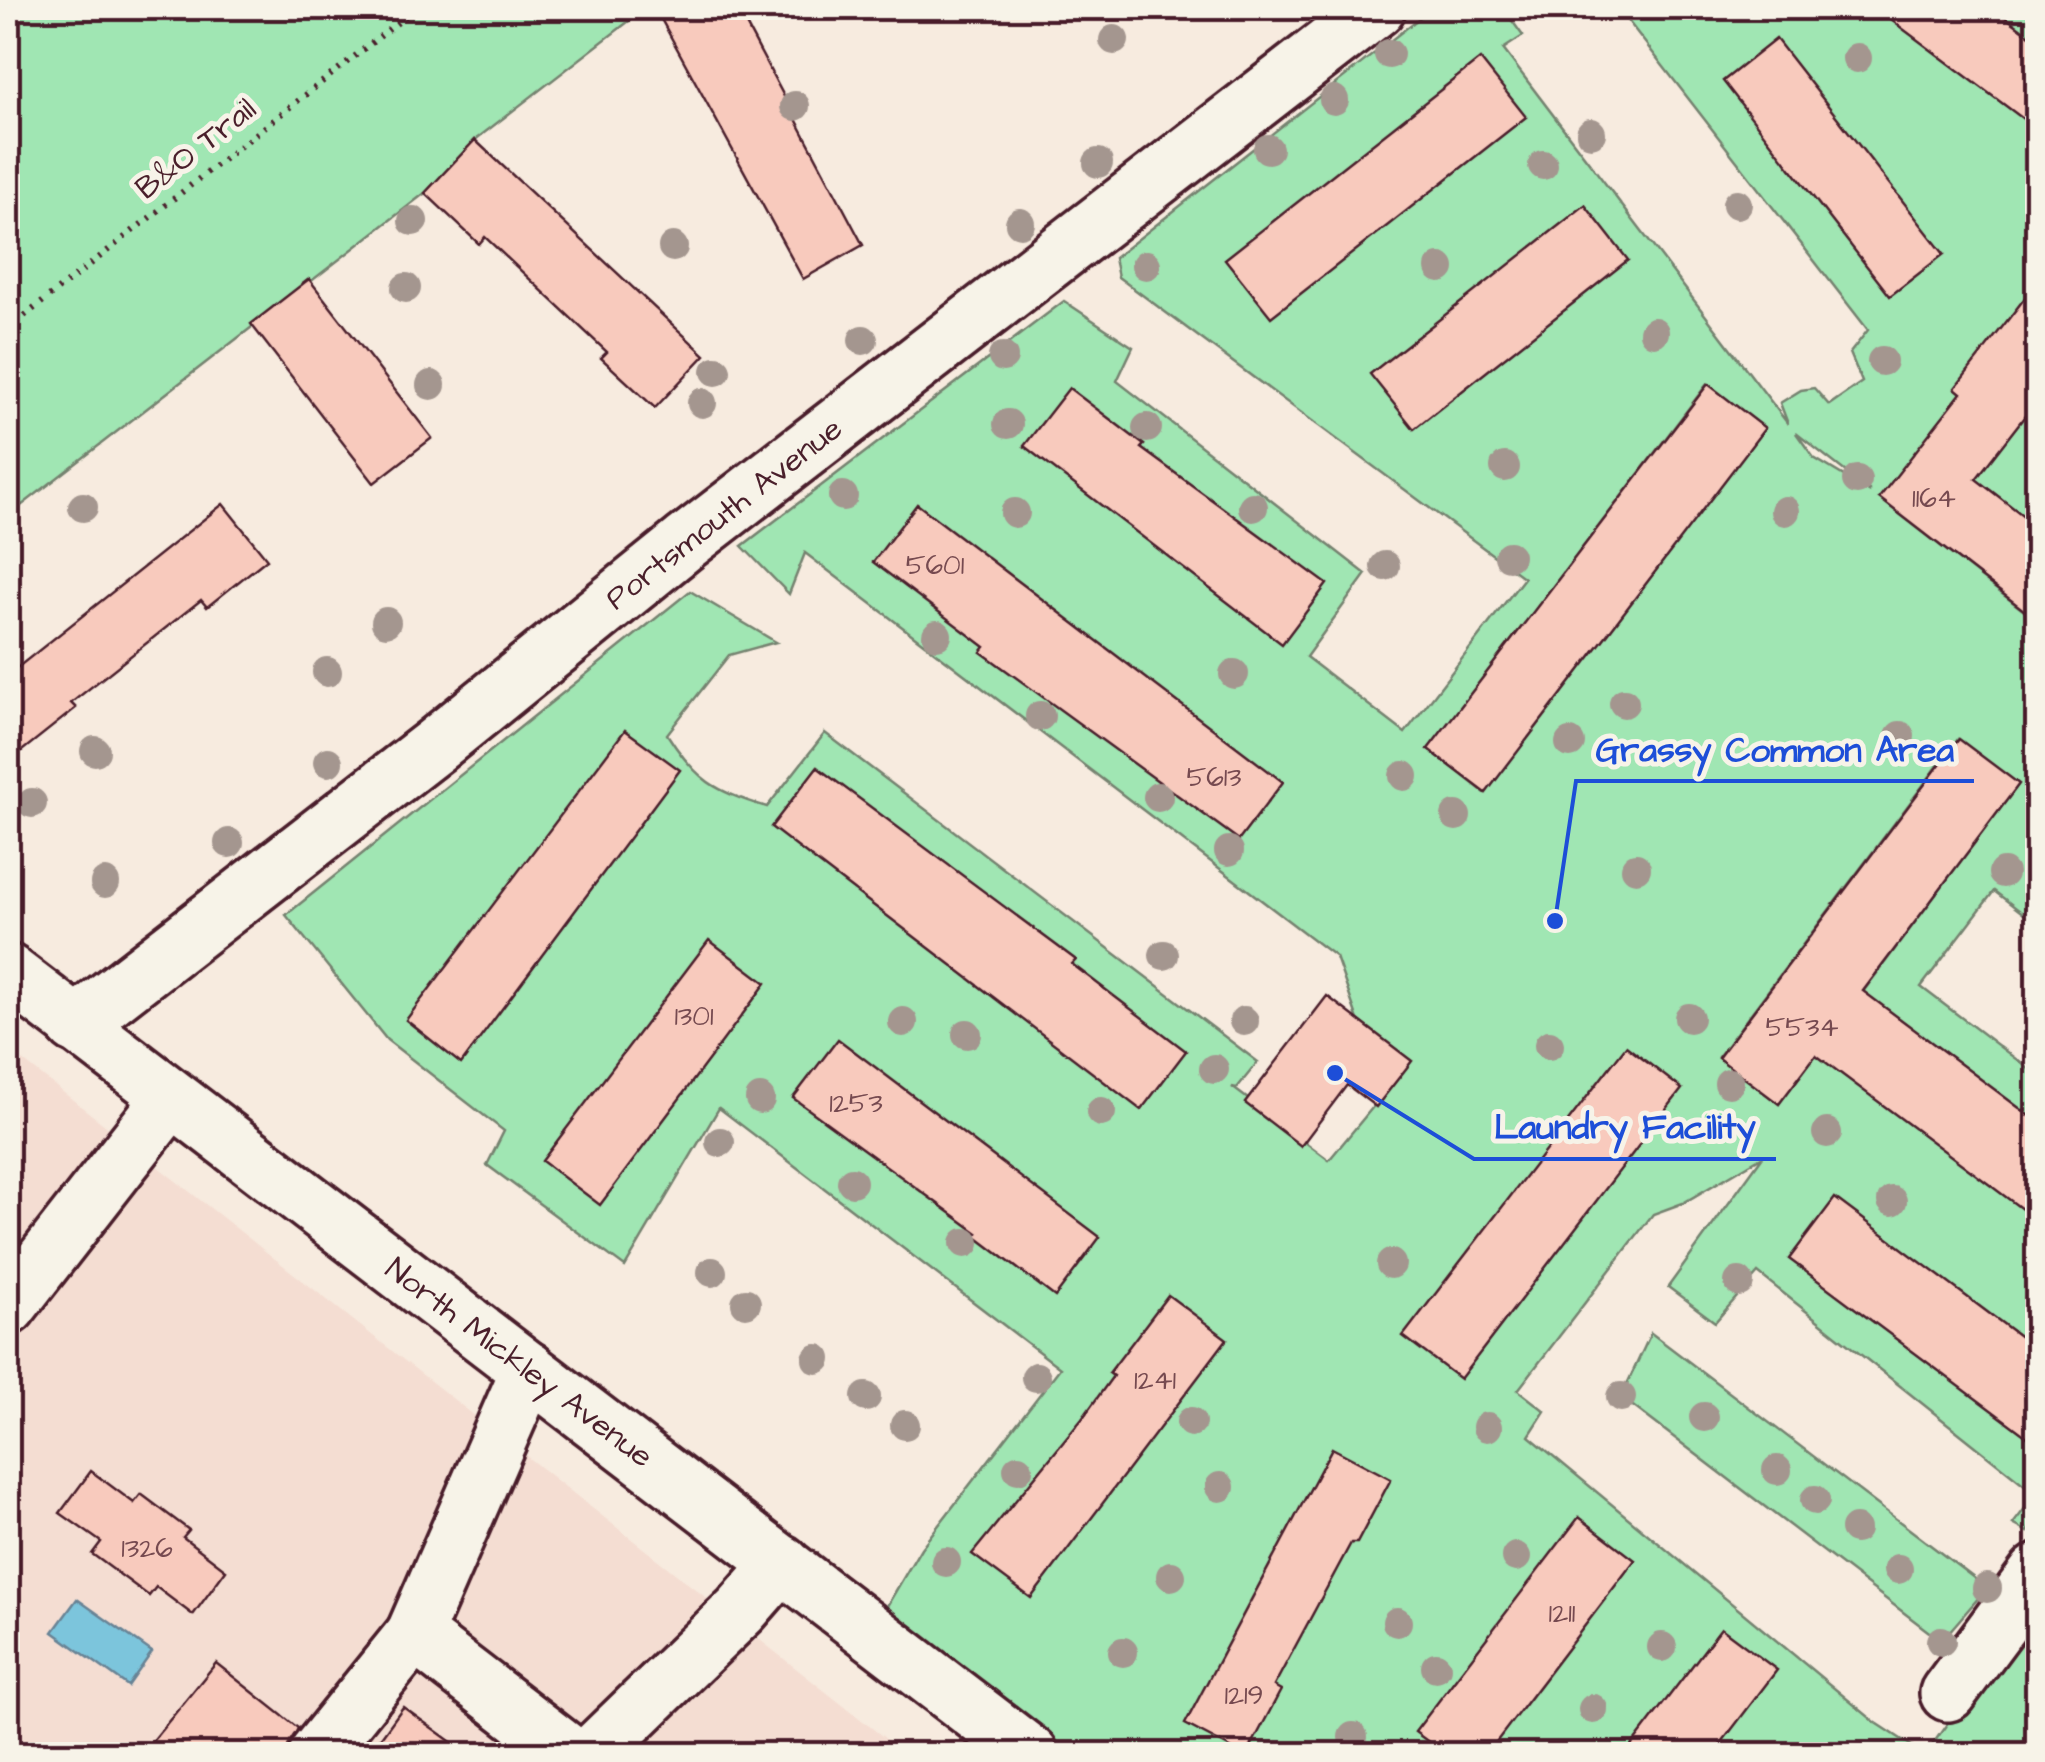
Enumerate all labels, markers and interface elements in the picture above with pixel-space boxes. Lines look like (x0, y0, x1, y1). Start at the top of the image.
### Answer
street label: B&O Trail (126, 88, 266, 210)
street label: Portsmouth Avenue (596, 407, 852, 621)
house number: 1164 (1912, 479, 1956, 518)
house number: 5601 (906, 546, 965, 585)
callout: Grassy Common Area (1576, 716, 1974, 781)
text: Grassy Common Area (1596, 726, 1954, 777)
house number: 5613 (1186, 758, 1242, 797)
house number: 1301 (674, 997, 714, 1036)
house number: 5534 (1766, 1008, 1838, 1047)
house number: 1253 (829, 1084, 883, 1123)
callout: Laundry Facility (1474, 1094, 1776, 1159)
text: Laundry Facility (1494, 1103, 1757, 1154)
street label: North Mickley Avenue (376, 1247, 662, 1479)
house number: 1241 (1134, 1361, 1177, 1400)
house number: 1326 (121, 1529, 173, 1568)
house number: 1211 (1549, 1594, 1576, 1633)
house number: 1219 (1224, 1676, 1264, 1715)

